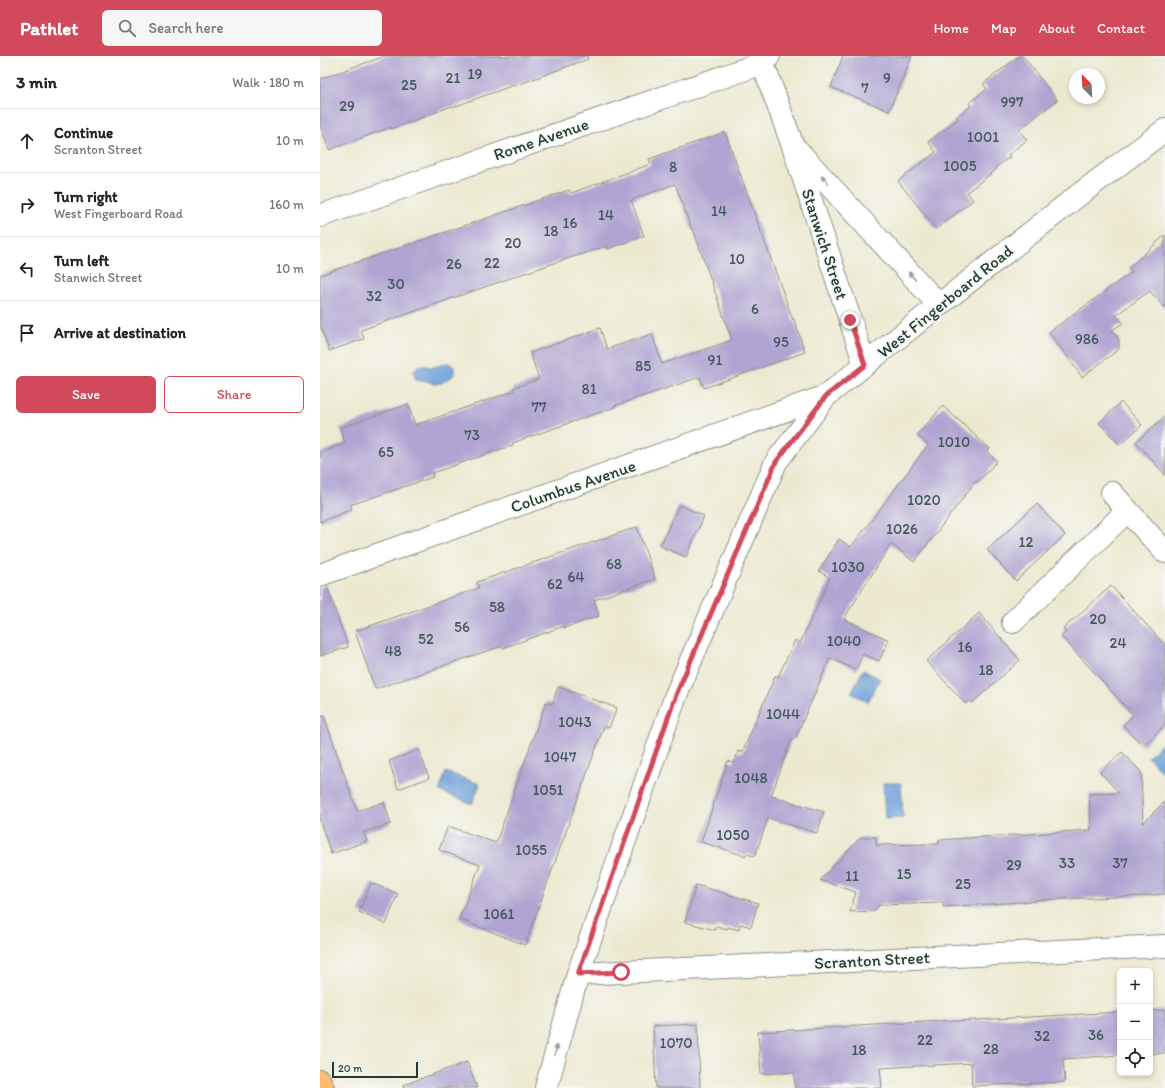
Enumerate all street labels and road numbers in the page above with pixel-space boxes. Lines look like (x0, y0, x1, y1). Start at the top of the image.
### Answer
street label: Rome Avenue (491, 113, 591, 165)
street label: Stanwich Street (798, 186, 853, 303)
street label: West Fingerboard Road (873, 240, 1017, 362)
street label: Columbus Avenue (508, 455, 638, 517)
street label: Scranton Street (814, 947, 931, 973)

